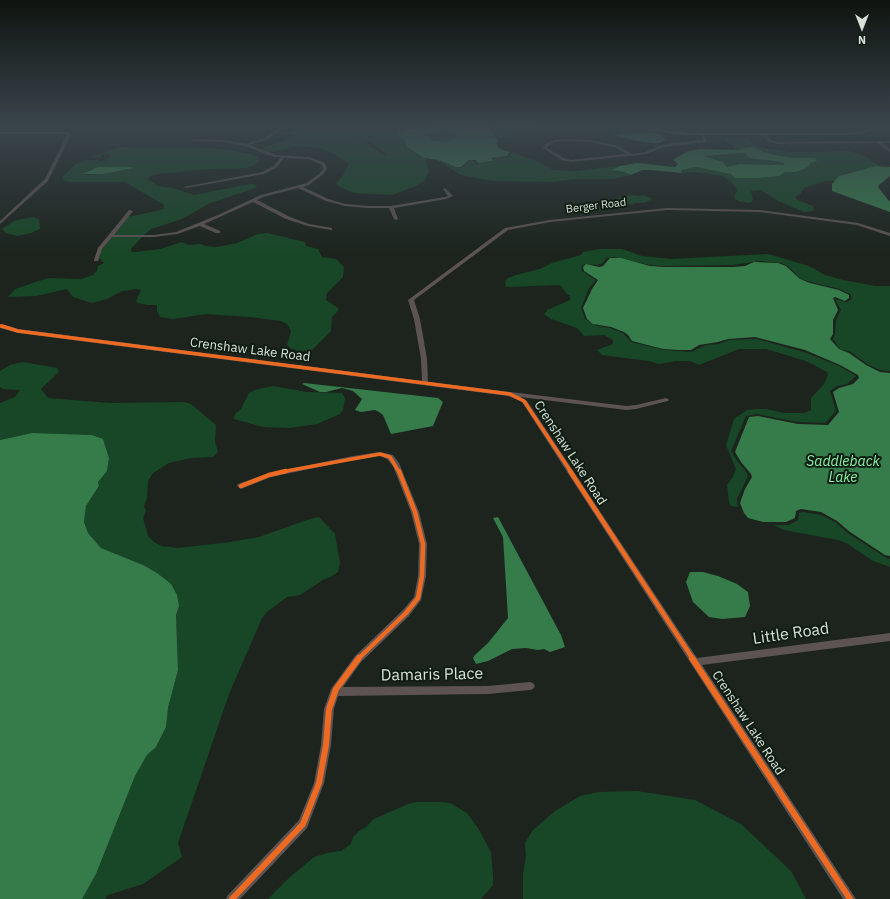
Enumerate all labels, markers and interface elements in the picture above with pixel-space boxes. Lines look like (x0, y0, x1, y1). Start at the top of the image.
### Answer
north arrow (842, 8, 882, 48)
text: N (858, 33, 866, 47)
street label: Berger Road (565, 196, 627, 216)
street label: Crenshaw Lake Road (189, 335, 311, 365)
street label: Crenshaw Lake Road (530, 398, 610, 508)
water label: Saddleback Lake (806, 454, 880, 486)
street label: Little Road (752, 619, 830, 649)
street label: Damaris Place (381, 665, 483, 685)
street label: Crenshaw Lake Road (708, 668, 788, 778)

